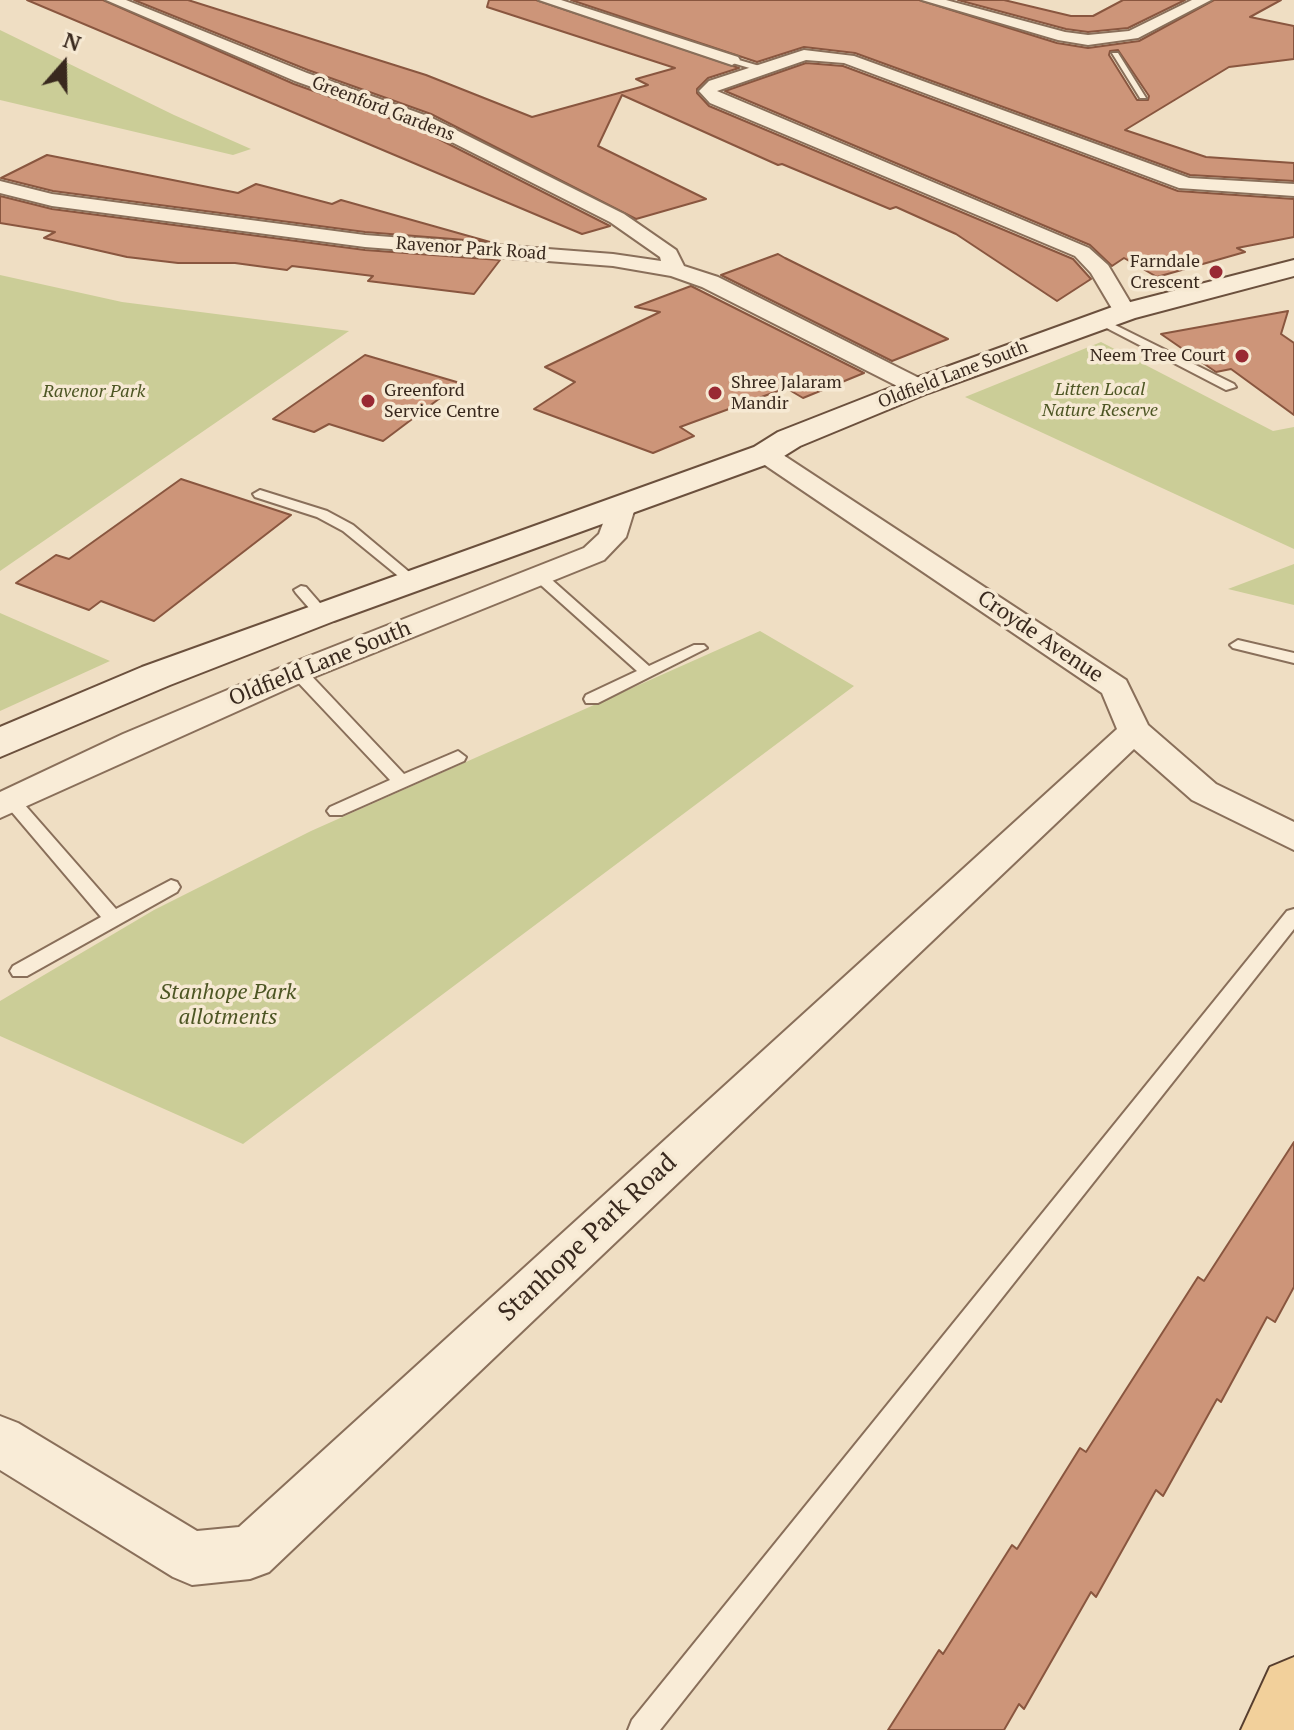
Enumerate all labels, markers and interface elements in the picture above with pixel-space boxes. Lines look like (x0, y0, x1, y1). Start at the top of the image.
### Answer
north arrow (24, 24, 104, 104)
text: N (60, 24, 85, 57)
street label: Greenford Gardens (309, 72, 457, 146)
street label: Ravenor Park Road (395, 233, 547, 265)
place label: Farndale Crescent (1130, 251, 1200, 294)
marker: Farndale Crescent (1207, 263, 1225, 281)
street label: Oldfield Lane South (875, 336, 1031, 414)
place label: Neem Tree Court (1090, 345, 1226, 367)
marker: Neem Tree Court (1233, 347, 1251, 365)
place label: Shree Jalaram Mandir (731, 372, 842, 414)
park label: Litten Local Nature Reserve (1042, 379, 1158, 422)
place label: Greenford Service Centre (384, 380, 500, 422)
park label: Ravenor Park (43, 381, 145, 403)
marker: Shree Jalaram Mandir (706, 384, 724, 402)
marker: Greenford Service Centre (359, 392, 377, 410)
street label: Croyde Avenue (972, 585, 1108, 689)
street label: Oldfield Lane South (225, 615, 415, 713)
park label: Stanhope Park allotments (160, 980, 296, 1032)
street label: Stanhope Park Road (492, 1147, 684, 1329)

